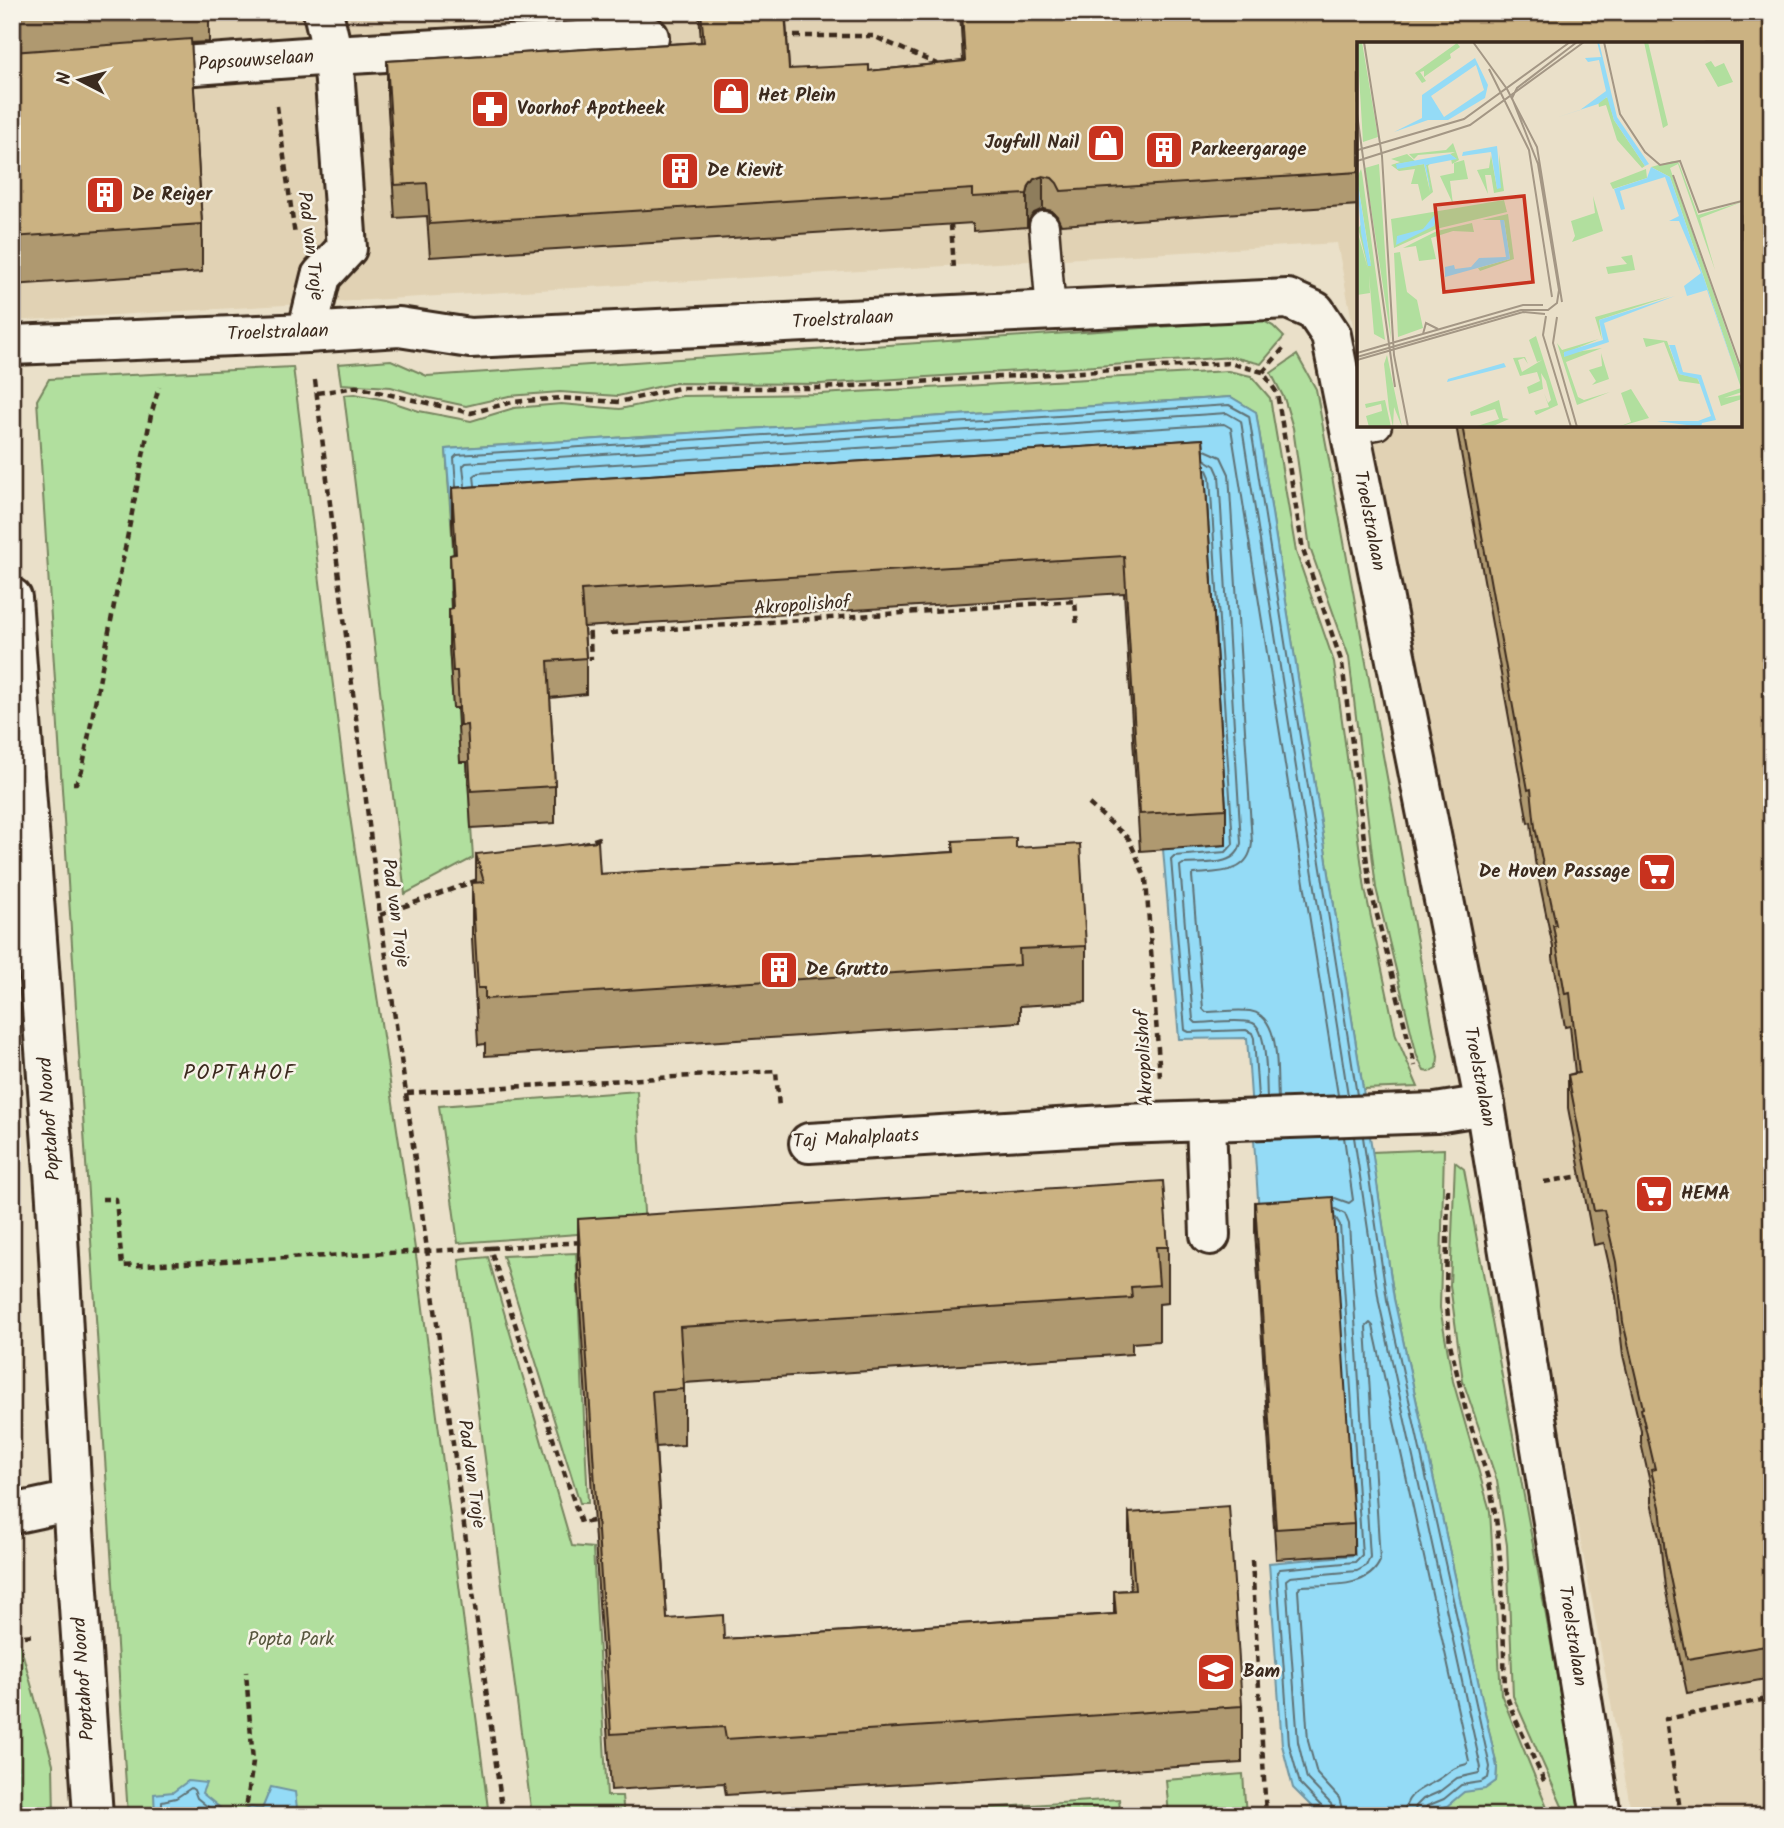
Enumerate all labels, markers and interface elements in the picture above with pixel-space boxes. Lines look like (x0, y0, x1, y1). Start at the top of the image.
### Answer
street label: Papsouwselaan (197, 42, 315, 80)
inset map (1357, 42, 1742, 427)
north arrow (46, 46, 116, 116)
text: N (50, 71, 81, 86)
shop icon: Het Plein (710, 75, 752, 117)
place label: Het Plein (758, 81, 836, 111)
pharmacy icon: Voorhof Apotheek (469, 88, 511, 130)
place label: Voorhof Apotheek (517, 94, 665, 124)
shop icon: Joyfull Nail (1085, 122, 1127, 164)
place label: Joyfull Nail (985, 128, 1080, 158)
building icon: Parkeergarage (1143, 129, 1185, 171)
place label: Parkeergarage (1191, 135, 1307, 165)
building icon: De Kievit (659, 150, 701, 192)
place label: De Kievit (707, 156, 784, 186)
building icon: De Reiger (84, 174, 126, 216)
place label: De Reiger (132, 180, 213, 210)
street label: Pad van Troje (288, 190, 332, 303)
street label: Troelstralaan (792, 302, 894, 338)
street label: Troelstralaan (227, 316, 329, 350)
street label: Troelstralaan (1345, 468, 1393, 574)
street label: Akropolishof (753, 588, 853, 624)
supermarket icon: De Hoven Passage (1636, 851, 1678, 893)
street label: Pad van Troje (373, 857, 418, 970)
place label: De Hoven Passage (1479, 857, 1630, 887)
building icon: De Grutto (758, 949, 800, 991)
place label: De Grutto (806, 955, 889, 985)
street label: Akropolishof (1127, 1007, 1162, 1107)
street label: Troelstralaan (1455, 1024, 1503, 1130)
street label: Poptahof Noord (31, 1056, 69, 1182)
district label: POPTAHOF (183, 1057, 297, 1090)
street label: Taj Mahalplaats (792, 1121, 920, 1157)
supermarket icon: HEMA (1633, 1173, 1675, 1215)
place label: HEMA (1681, 1179, 1730, 1209)
street label: Pad van Troje (449, 1418, 494, 1531)
street label: Troelstralaan (1549, 1584, 1595, 1688)
street label: Poptahof Noord (65, 1616, 103, 1742)
park label: Popta Park (248, 1625, 334, 1655)
school or university icon: Bam (1195, 1651, 1237, 1693)
place label: Bam (1243, 1657, 1280, 1687)

